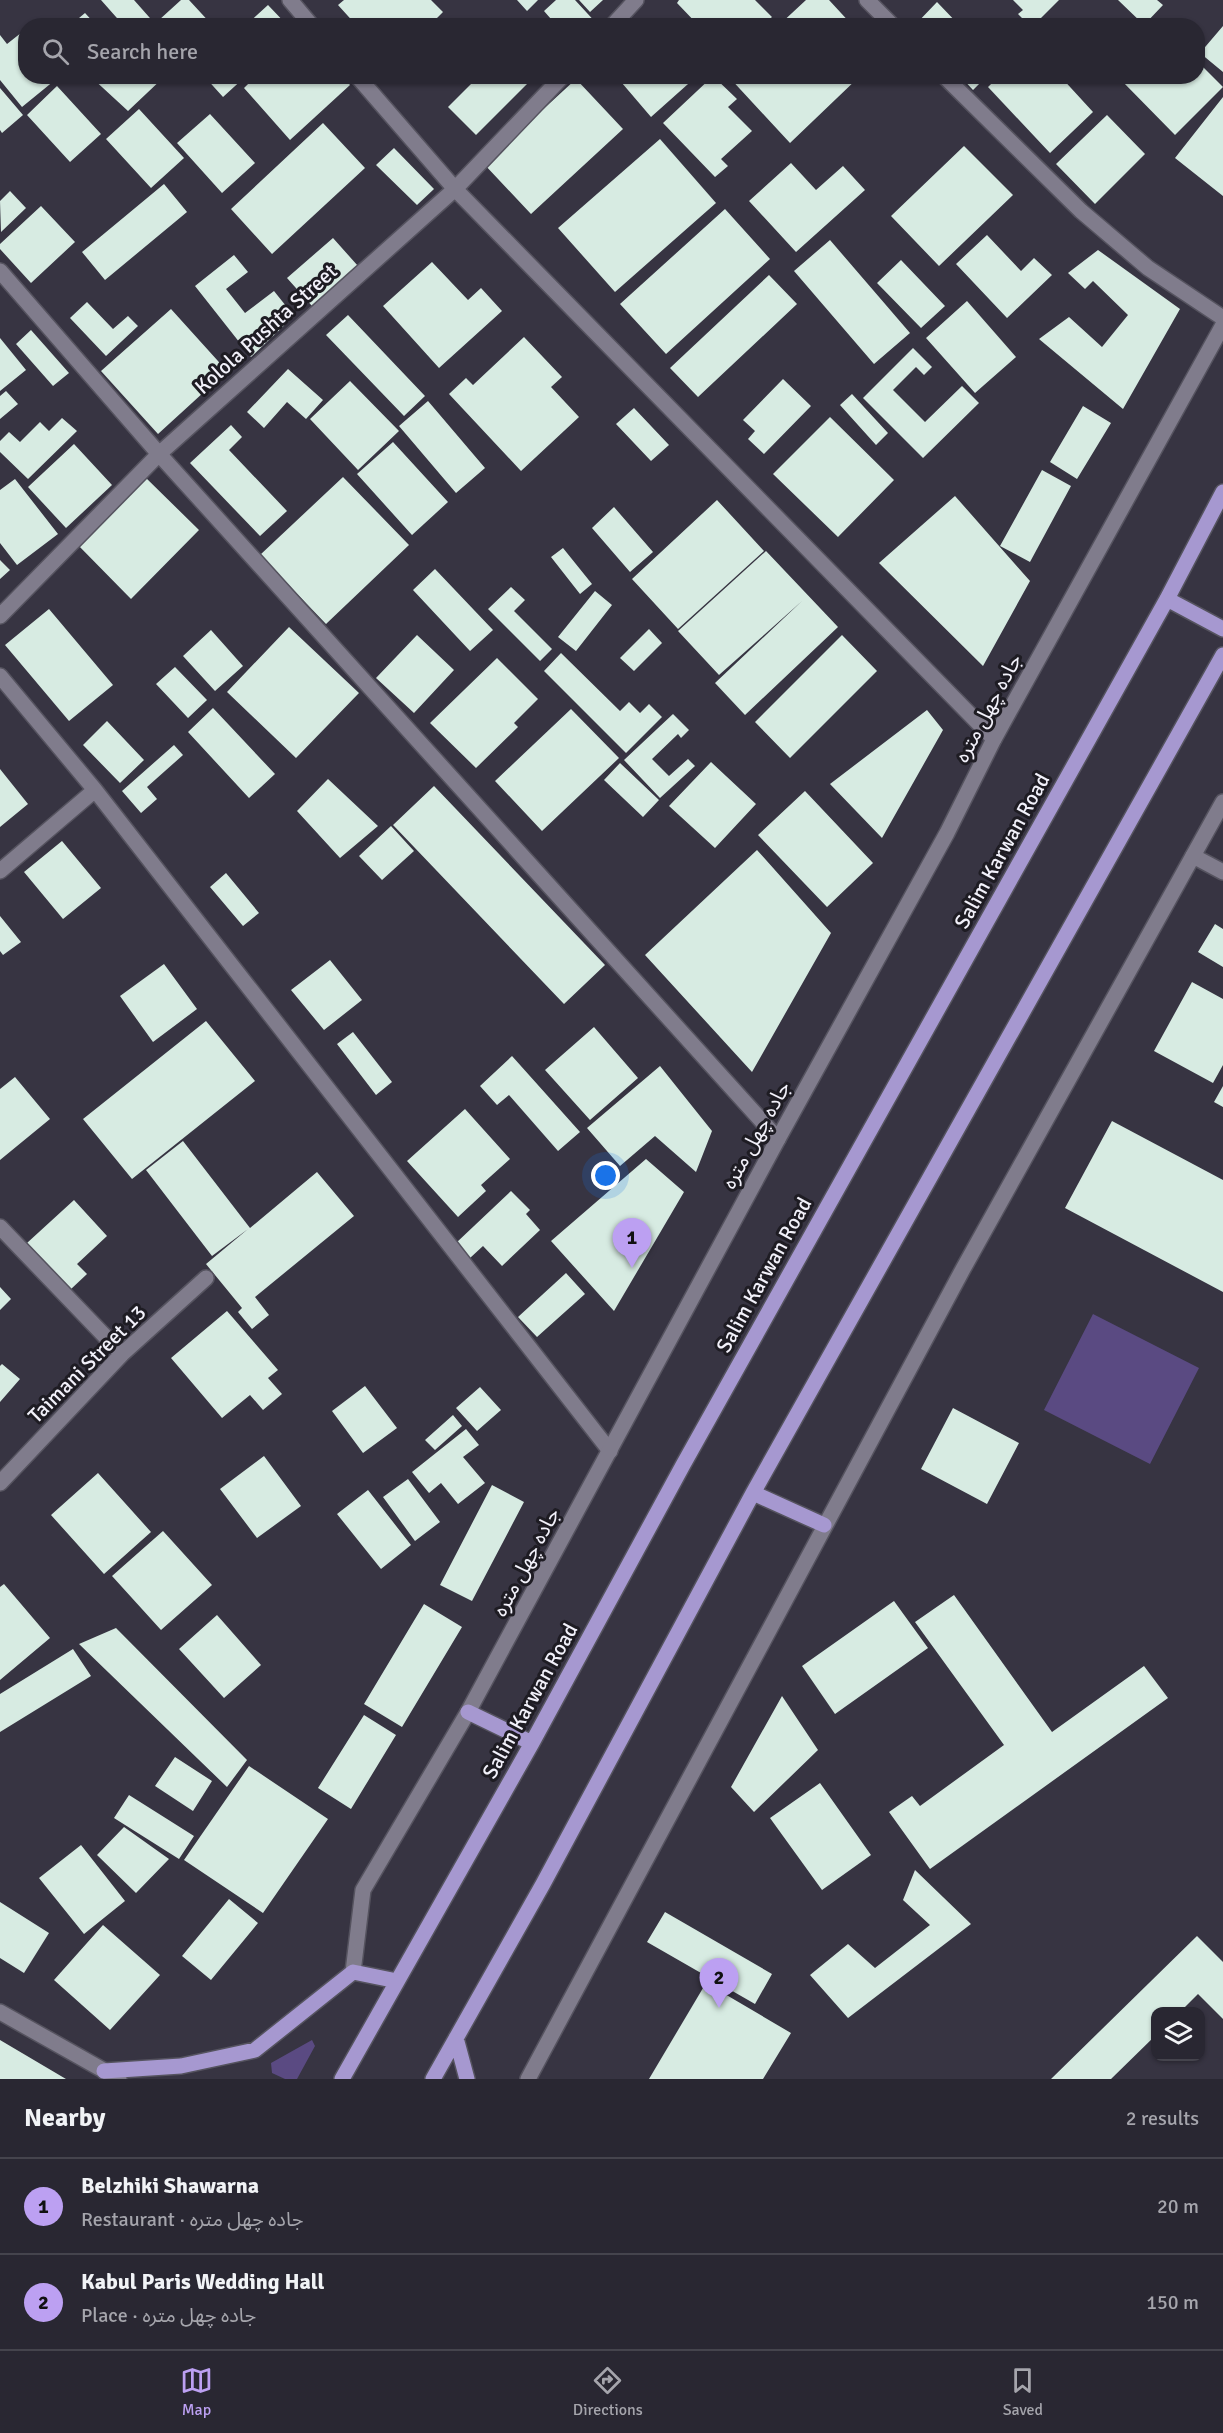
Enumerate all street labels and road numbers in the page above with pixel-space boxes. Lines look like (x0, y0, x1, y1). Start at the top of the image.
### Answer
street label: Kolola Pushta Street (189, 258, 343, 400)
street label: جاده چهل متره (948, 649, 1028, 767)
street label: Salim Karwan Road (949, 769, 1055, 933)
street label: جاده چهل متره (716, 1076, 796, 1194)
street label: Salim Karwan Road (711, 1193, 817, 1357)
street label: Taimani Street 13 (23, 1300, 151, 1428)
street label: جاده چهل متره (486, 1503, 566, 1621)
street label: Salim Karwan Road (477, 1619, 583, 1783)

